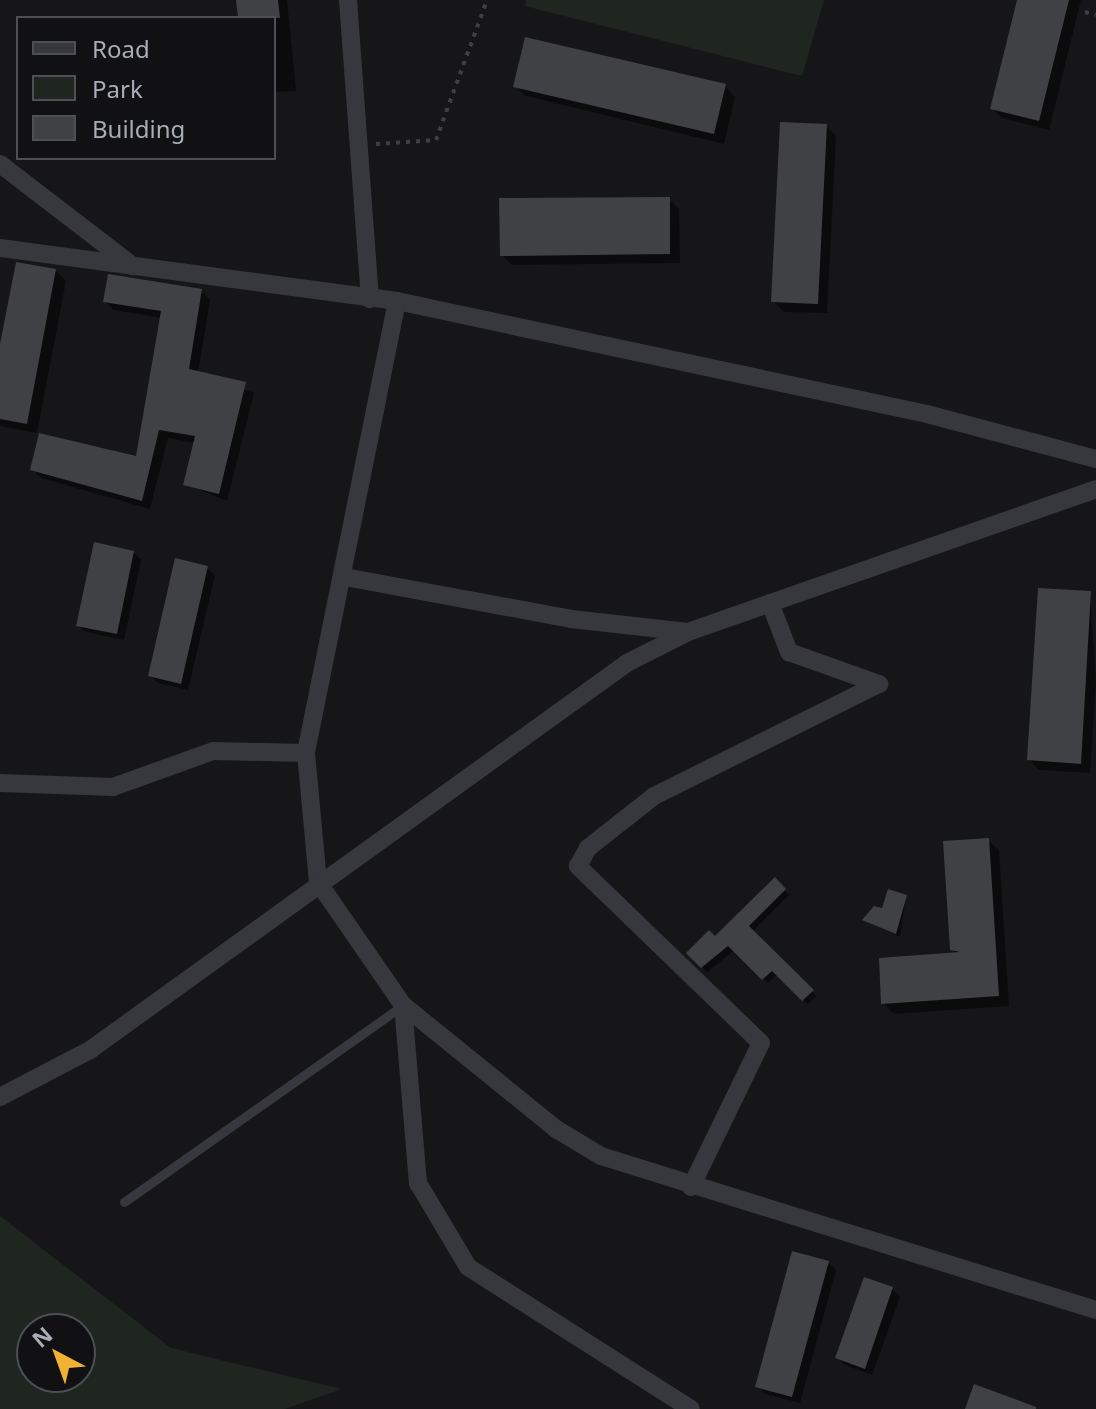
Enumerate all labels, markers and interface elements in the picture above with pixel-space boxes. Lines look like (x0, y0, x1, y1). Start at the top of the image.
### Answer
legend (16, 16, 276, 160)
text: Road (92, 32, 150, 65)
text: Park (92, 72, 143, 105)
text: Building (92, 112, 185, 145)
north arrow (16, 1313, 96, 1393)
text: N (25, 1319, 58, 1354)

